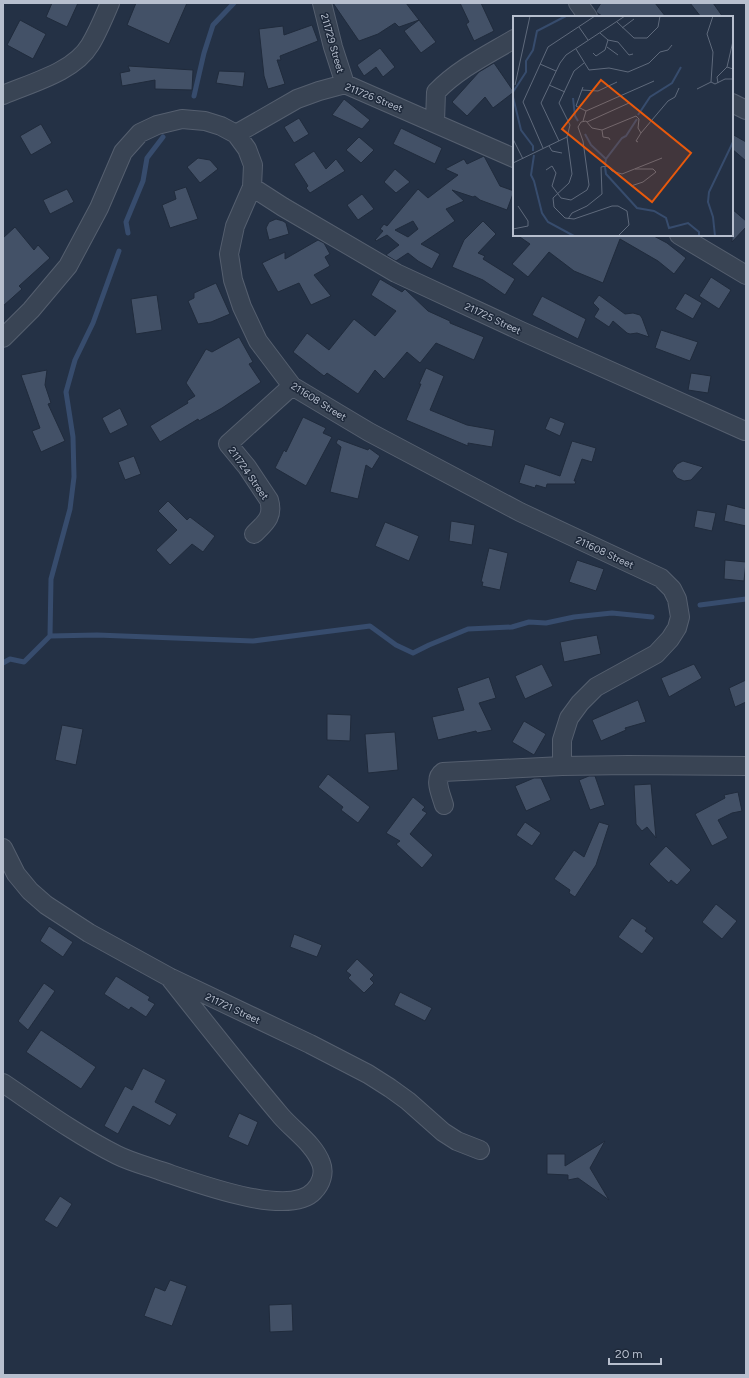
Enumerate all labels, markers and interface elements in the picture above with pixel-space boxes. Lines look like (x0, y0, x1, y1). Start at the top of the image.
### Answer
street label: 211729 Street (318, 12, 347, 74)
inset map (513, 16, 733, 236)
street label: 211726 Street (343, 80, 405, 115)
street label: 211725 Street (462, 300, 523, 337)
street label: 211608 Street (289, 379, 349, 424)
street label: 211724 Street (226, 444, 272, 502)
street label: 211608 Street (574, 533, 636, 572)
street label: 211721 Street (203, 990, 263, 1027)
scale bar (609, 1340, 661, 1366)
text: 20 m (615, 1347, 643, 1361)

